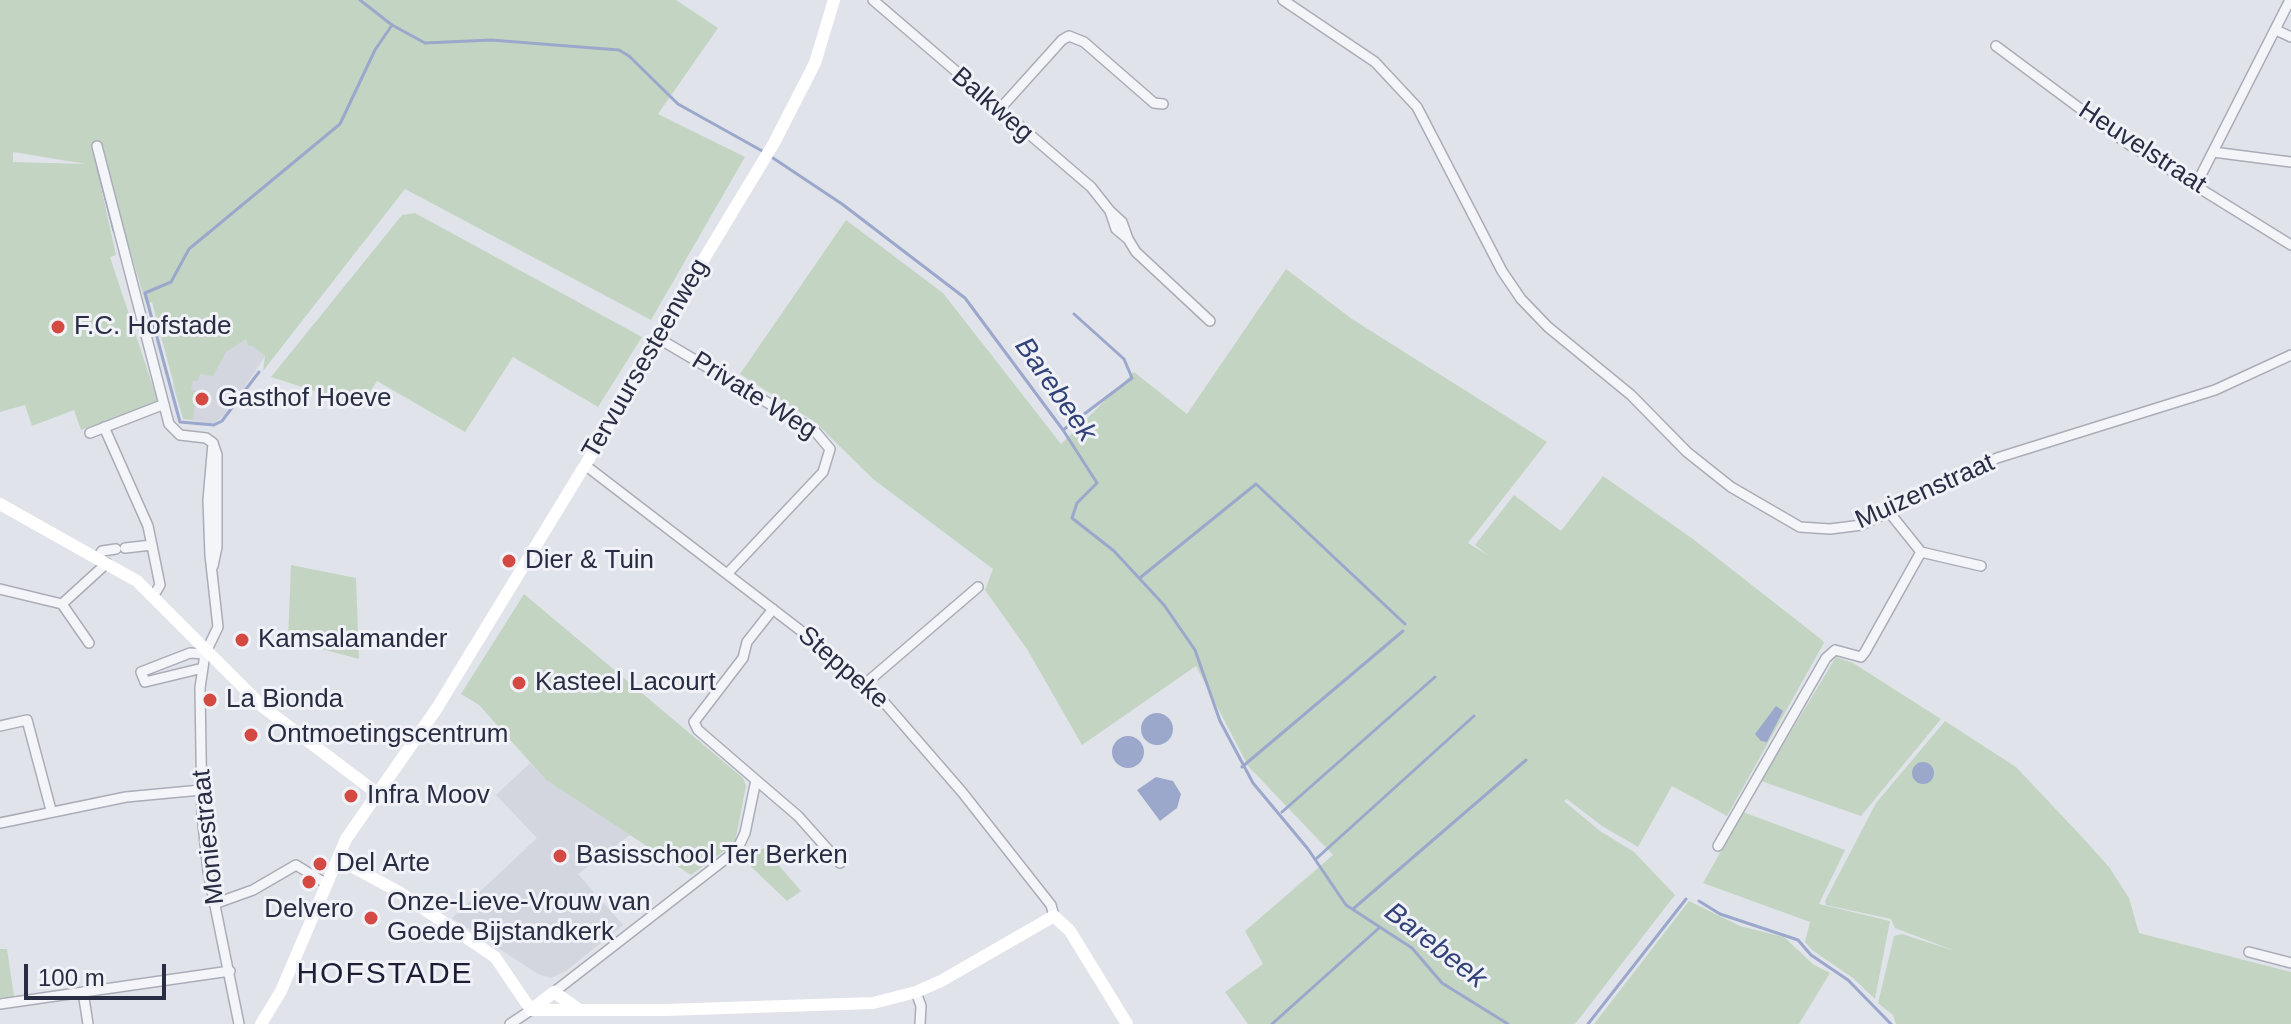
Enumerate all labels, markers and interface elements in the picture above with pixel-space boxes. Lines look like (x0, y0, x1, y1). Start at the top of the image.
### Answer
street label: Balkweg (945, 61, 1039, 149)
street label: Heuvelstraat (2072, 95, 2212, 201)
street label: Tervuursesteenweg (576, 254, 716, 464)
place label: F.C. Hofstade (74, 311, 232, 343)
marker: F.C. Hofstade (49, 318, 67, 336)
water label: Barebeek (1007, 331, 1103, 449)
street label: Private Weg (686, 345, 822, 447)
place label: Gasthof Hoeve (218, 383, 391, 415)
marker: Gasthof Hoeve (193, 390, 211, 408)
street label: Muizenstraat (1851, 447, 1999, 537)
place label: Dier & Tuin (525, 545, 654, 577)
marker: Dier & Tuin (500, 552, 518, 570)
street label: Steppeke (791, 620, 895, 716)
place label: Kamsalamander (258, 624, 447, 656)
marker: Kamsalamander (233, 631, 251, 649)
place label: Kasteel Lacourt (535, 667, 716, 699)
marker: Kasteel Lacourt (510, 674, 528, 692)
place label: La Bionda (226, 684, 343, 716)
marker: La Bionda (201, 691, 219, 709)
place label: Ontmoetingscentrum (267, 719, 508, 751)
marker: Ontmoetingscentrum (242, 726, 260, 744)
street label: Moniestraat (186, 768, 232, 906)
place label: Infra Moov (367, 780, 490, 812)
marker: Infra Moov (342, 787, 360, 805)
place label: Basisschool Ter Berken (576, 840, 848, 872)
marker: Basisschool Ter Berken (551, 847, 569, 865)
place label: Del Arte (336, 848, 430, 880)
marker: Del Arte (311, 855, 329, 873)
marker: Delvero (300, 873, 318, 891)
place label: Onze-Lieve-Vrouw van Goede Bijstandkerk (387, 887, 650, 948)
place label: Delvero (264, 894, 354, 926)
water label: Barebeek (1377, 896, 1493, 996)
marker: Onze-Lieve-Vrouw van Goede Bijstandkerk (362, 909, 380, 927)
scale bar (28, 948, 170, 998)
district label: HOFSTADE (296, 957, 474, 993)
text: 100 m (38, 964, 105, 991)

